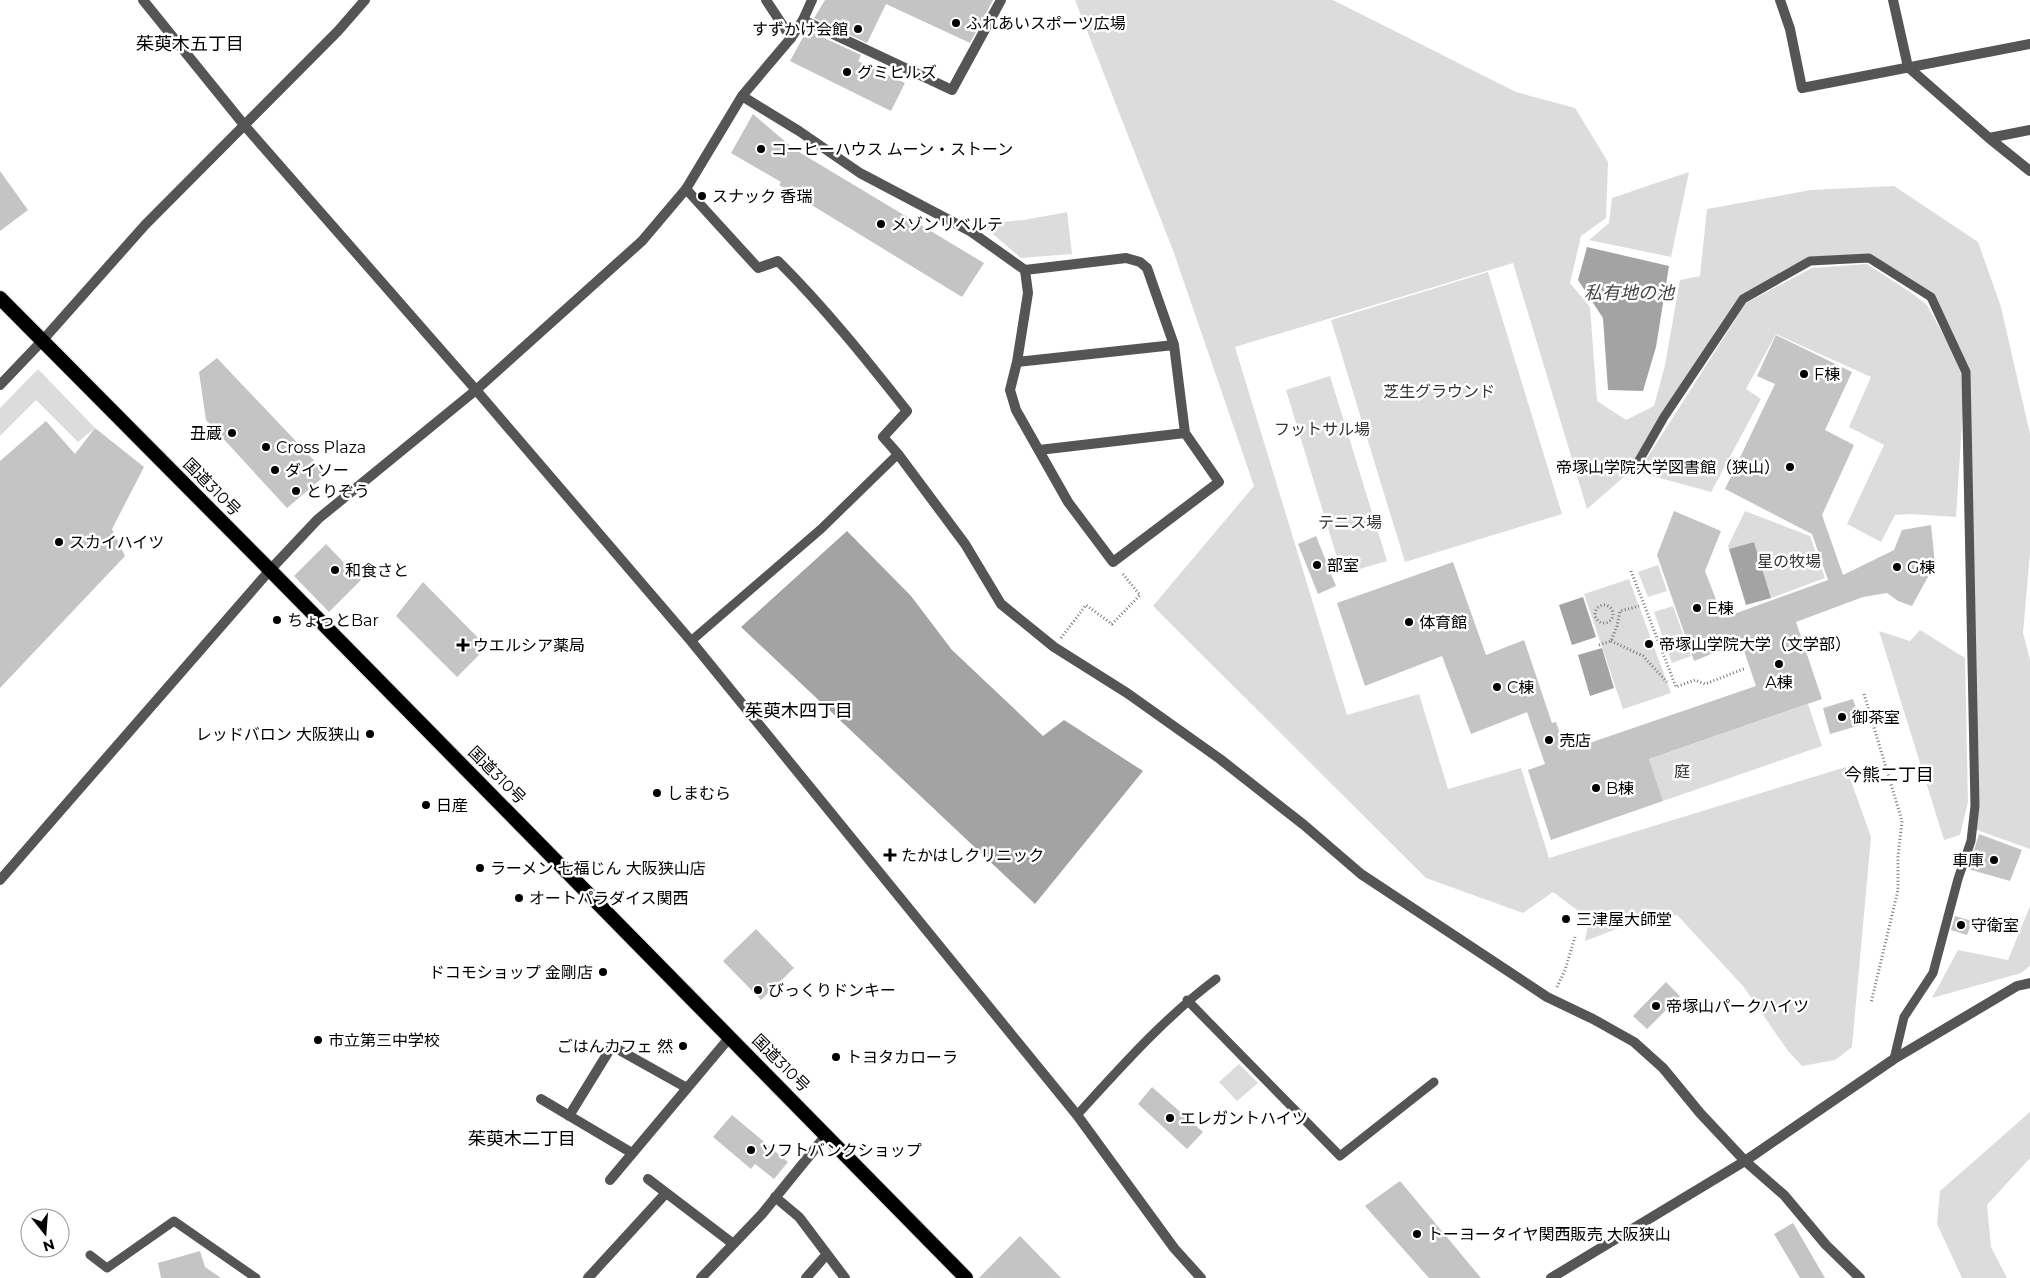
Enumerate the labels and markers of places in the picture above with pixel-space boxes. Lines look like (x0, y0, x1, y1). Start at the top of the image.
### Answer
place label: ふれあいスポーツ広場 (966, 14, 1126, 33)
marker: ふれあいスポーツ広場 (950, 17, 962, 29)
place label: すずかけ会館 (752, 20, 848, 39)
marker: すずかけ会館 (852, 23, 864, 35)
place label: グミヒルズ (857, 63, 937, 82)
marker: グミヒルズ (841, 66, 853, 78)
place label: コーヒーハウス ムーン・ストーン (771, 140, 1013, 159)
marker: コーヒーハウス ムーン・ストーン (755, 143, 767, 155)
place label: スナック 香瑞 (712, 187, 812, 206)
marker: スナック 香瑞 (696, 190, 708, 202)
place label: メゾンリベルテ (891, 215, 1003, 234)
marker: メゾンリベルテ (875, 218, 887, 230)
place label: F棟 (1814, 365, 1840, 384)
marker: F棟 (1798, 368, 1810, 380)
place label: 丑蔵 (190, 424, 222, 443)
marker: 丑蔵 (226, 427, 238, 439)
place label: Cross Plaza (276, 438, 366, 457)
marker: Cross Plaza (260, 441, 272, 453)
place label: 帝塚山学院大学図書館（狭山） (1556, 458, 1780, 477)
place label: ダイソー (285, 461, 349, 480)
marker: 帝塚山学院大学図書館（狭山） (1784, 461, 1796, 473)
marker: ダイソー (269, 464, 281, 476)
place label: とりぞう (306, 482, 370, 501)
marker: とりぞう (290, 485, 302, 497)
place label: スカイハイツ (69, 533, 164, 552)
marker: スカイハイツ (53, 536, 65, 548)
place label: 部室 (1327, 556, 1359, 575)
place label: G棟 (1907, 558, 1935, 577)
marker: 部室 (1311, 559, 1323, 571)
place label: 和食さと (345, 561, 409, 580)
marker: G棟 (1891, 561, 1903, 573)
marker: 和食さと (329, 564, 341, 576)
place label: E棟 (1707, 599, 1734, 618)
marker: E棟 (1691, 602, 1703, 614)
place label: ちょっとBar (287, 611, 379, 630)
place label: 体育館 (1419, 613, 1467, 632)
marker: ちょっとBar (271, 614, 283, 626)
marker: 体育館 (1403, 616, 1415, 628)
place label: 帝塚山学院大学（文学部） (1659, 635, 1851, 654)
place label: ウエルシア薬局 (473, 636, 585, 655)
marker: 帝塚山学院大学（文学部） (1643, 638, 1655, 650)
marker: ウエルシア薬局 (457, 639, 469, 651)
marker: A棟 (1773, 658, 1785, 670)
place label: A棟 (1765, 673, 1793, 692)
place label: C棟 (1507, 678, 1534, 697)
marker: C棟 (1491, 681, 1503, 693)
place label: 御茶室 (1852, 708, 1900, 727)
marker: 御茶室 (1836, 711, 1848, 723)
place label: レッドバロン 大阪狭山 (196, 725, 360, 744)
marker: レッドバロン 大阪狭山 (364, 728, 376, 740)
place label: 売店 (1559, 731, 1591, 750)
marker: 売店 (1543, 734, 1555, 746)
place label: B棟 (1606, 779, 1634, 798)
marker: B棟 (1590, 782, 1602, 794)
place label: しまむら (667, 784, 731, 803)
marker: しまむら (651, 787, 663, 799)
place label: 日産 (436, 796, 468, 815)
marker: 日産 (420, 799, 432, 811)
place label: たかはしクリニック (901, 846, 1044, 865)
marker: たかはしクリニック (883, 848, 897, 862)
place label: 車庫 (1952, 851, 1984, 870)
marker: 車庫 (1988, 854, 2000, 866)
place label: ラーメン 七福じん 大阪狭山店 (490, 859, 706, 878)
marker: ラーメン 七福じん 大阪狭山店 (474, 862, 486, 874)
place label: オートパラダイス関西 (529, 889, 689, 908)
marker: オートパラダイス関西 (513, 892, 525, 904)
place label: 三津屋大師堂 (1576, 910, 1672, 929)
marker: 三津屋大師堂 (1560, 913, 1572, 925)
place label: 守衛室 (1971, 916, 2019, 935)
marker: 守衛室 (1955, 919, 1967, 931)
place label: ドコモショップ 金剛店 (429, 963, 593, 982)
marker: ドコモショップ 金剛店 (597, 966, 609, 978)
place label: びっくりドンキー (768, 981, 896, 1000)
marker: びっくりドンキー (752, 984, 764, 996)
place label: 帝塚山パークハイツ (1666, 997, 1809, 1016)
marker: 帝塚山パークハイツ (1650, 1000, 1662, 1012)
place label: 市立第三中学校 (328, 1031, 440, 1050)
marker: 市立第三中学校 (312, 1034, 324, 1046)
place label: ごはんカフェ 然 (557, 1037, 673, 1056)
marker: ごはんカフェ 然 (677, 1040, 689, 1052)
place label: トヨタカローラ (846, 1048, 958, 1067)
marker: トヨタカローラ (830, 1051, 842, 1063)
place label: エレガントハイツ (1180, 1109, 1308, 1128)
marker: エレガントハイツ (1164, 1112, 1176, 1124)
place label: ソフトバンクショップ (761, 1141, 922, 1160)
marker: ソフトバンクショップ (745, 1144, 757, 1156)
place label: トーヨータイヤ関西販売 大阪狭山 (1427, 1225, 1671, 1244)
marker: トーヨータイヤ関西販売 大阪狭山 (1411, 1228, 1423, 1240)

